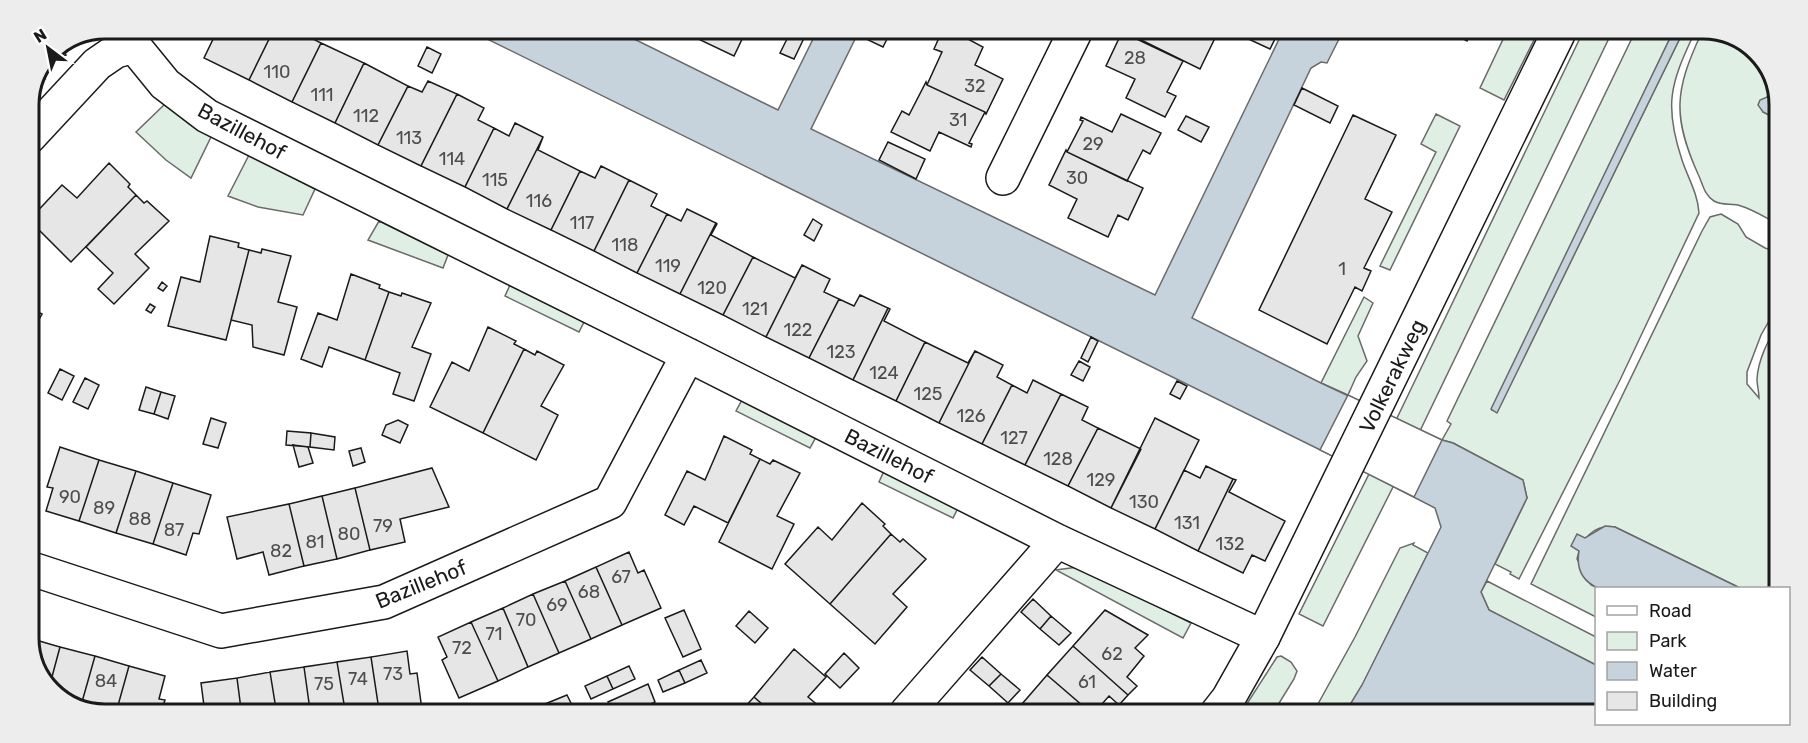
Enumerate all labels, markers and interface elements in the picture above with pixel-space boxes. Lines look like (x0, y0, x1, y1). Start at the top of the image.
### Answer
north arrow (18, 18, 78, 78)
text: N (30, 25, 50, 47)
house number: 28 (1124, 47, 1146, 69)
house number: 110 (264, 61, 290, 83)
house number: 32 (964, 75, 986, 97)
house number: 111 (310, 84, 334, 106)
street label: Bazillehof (194, 97, 290, 165)
house number: 112 (353, 105, 379, 127)
house number: 31 (949, 109, 967, 131)
house number: 113 (396, 127, 422, 149)
house number: 29 (1082, 133, 1104, 155)
house number: 114 (439, 148, 465, 170)
house number: 30 (1066, 167, 1088, 189)
house number: 115 (482, 169, 508, 191)
house number: 116 (526, 190, 552, 212)
house number: 117 (570, 212, 594, 234)
house number: 118 (612, 234, 638, 256)
house number: 119 (655, 255, 681, 277)
house number: 1 (1338, 258, 1346, 280)
house number: 120 (697, 277, 727, 299)
house number: 121 (742, 298, 768, 320)
street label: Volkerakweg (1354, 315, 1430, 437)
house number: 122 (784, 319, 812, 341)
house number: 123 (826, 341, 856, 363)
house number: 124 (869, 362, 899, 384)
house number: 125 (914, 383, 942, 405)
house number: 126 (956, 405, 986, 427)
street label: Bazillehof (840, 423, 938, 489)
house number: 127 (1000, 427, 1028, 449)
house number: 128 (1043, 448, 1073, 470)
house number: 129 (1087, 469, 1115, 491)
house number: 90 (59, 486, 81, 508)
house number: 130 (1129, 491, 1159, 513)
house number: 89 (93, 497, 115, 519)
house number: 88 (129, 508, 151, 530)
house number: 131 (1174, 512, 1200, 534)
house number: 79 (373, 515, 393, 537)
house number: 87 (164, 519, 184, 541)
house number: 80 (338, 523, 360, 545)
house number: 81 (305, 531, 325, 553)
house number: 132 (1215, 533, 1245, 555)
house number: 82 (270, 540, 292, 562)
street label: Bazillehof (372, 554, 470, 614)
house number: 67 (611, 566, 631, 588)
house number: 68 (578, 581, 600, 603)
legend (1595, 587, 1790, 725)
house number: 69 (546, 594, 568, 616)
text: Road (1649, 600, 1692, 622)
house number: 70 (516, 609, 536, 631)
house number: 71 (486, 623, 502, 645)
text: Park (1649, 630, 1687, 652)
house number: 72 (452, 637, 472, 659)
house number: 62 (1101, 643, 1123, 665)
text: Water (1649, 660, 1697, 682)
house number: 73 (383, 663, 403, 685)
house number: 74 (348, 668, 368, 690)
house number: 84 (95, 670, 117, 692)
house number: 61 (1078, 671, 1096, 693)
house number: 75 (314, 673, 334, 695)
text: Building (1649, 690, 1717, 712)

